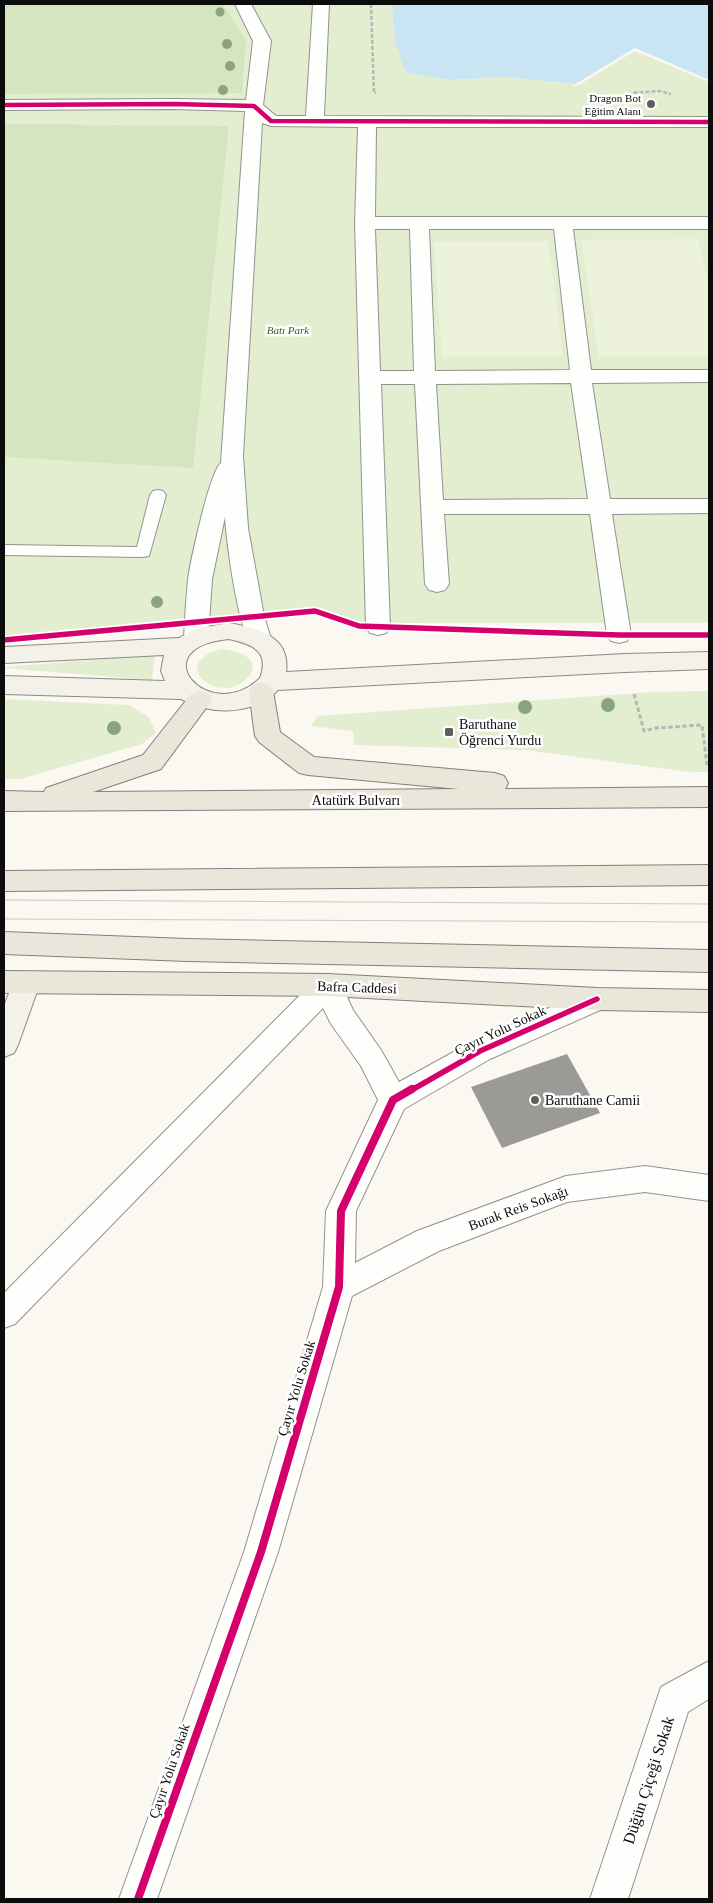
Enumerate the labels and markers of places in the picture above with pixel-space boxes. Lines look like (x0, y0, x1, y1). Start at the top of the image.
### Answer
place label: Dragon Bot Eğitim Alanı (584, 92, 641, 117)
marker: Dragon Bot Eğitim Alanı (645, 98, 657, 110)
place label: Baruthane Öğrenci Yurdu (459, 717, 541, 748)
marker: Baruthane Öğrenci Yurdu (443, 726, 455, 738)
place label: Baruthane Camii (545, 1093, 640, 1108)
marker: Baruthane Camii (529, 1094, 541, 1106)

